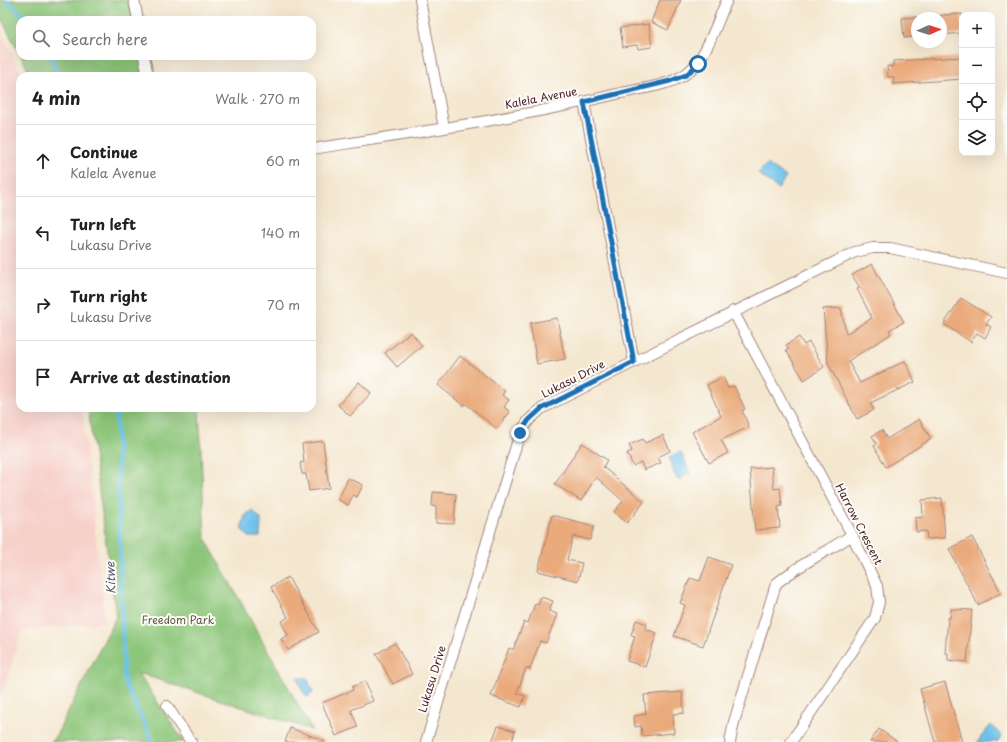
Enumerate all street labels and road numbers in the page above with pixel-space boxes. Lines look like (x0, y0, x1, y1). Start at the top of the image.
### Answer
street label: Kalela Avenue (503, 82, 579, 113)
street label: Lukasu Drive (538, 355, 608, 402)
street label: Harrow Crescent (832, 480, 888, 568)
street label: Lukasu Drive (413, 643, 450, 714)

